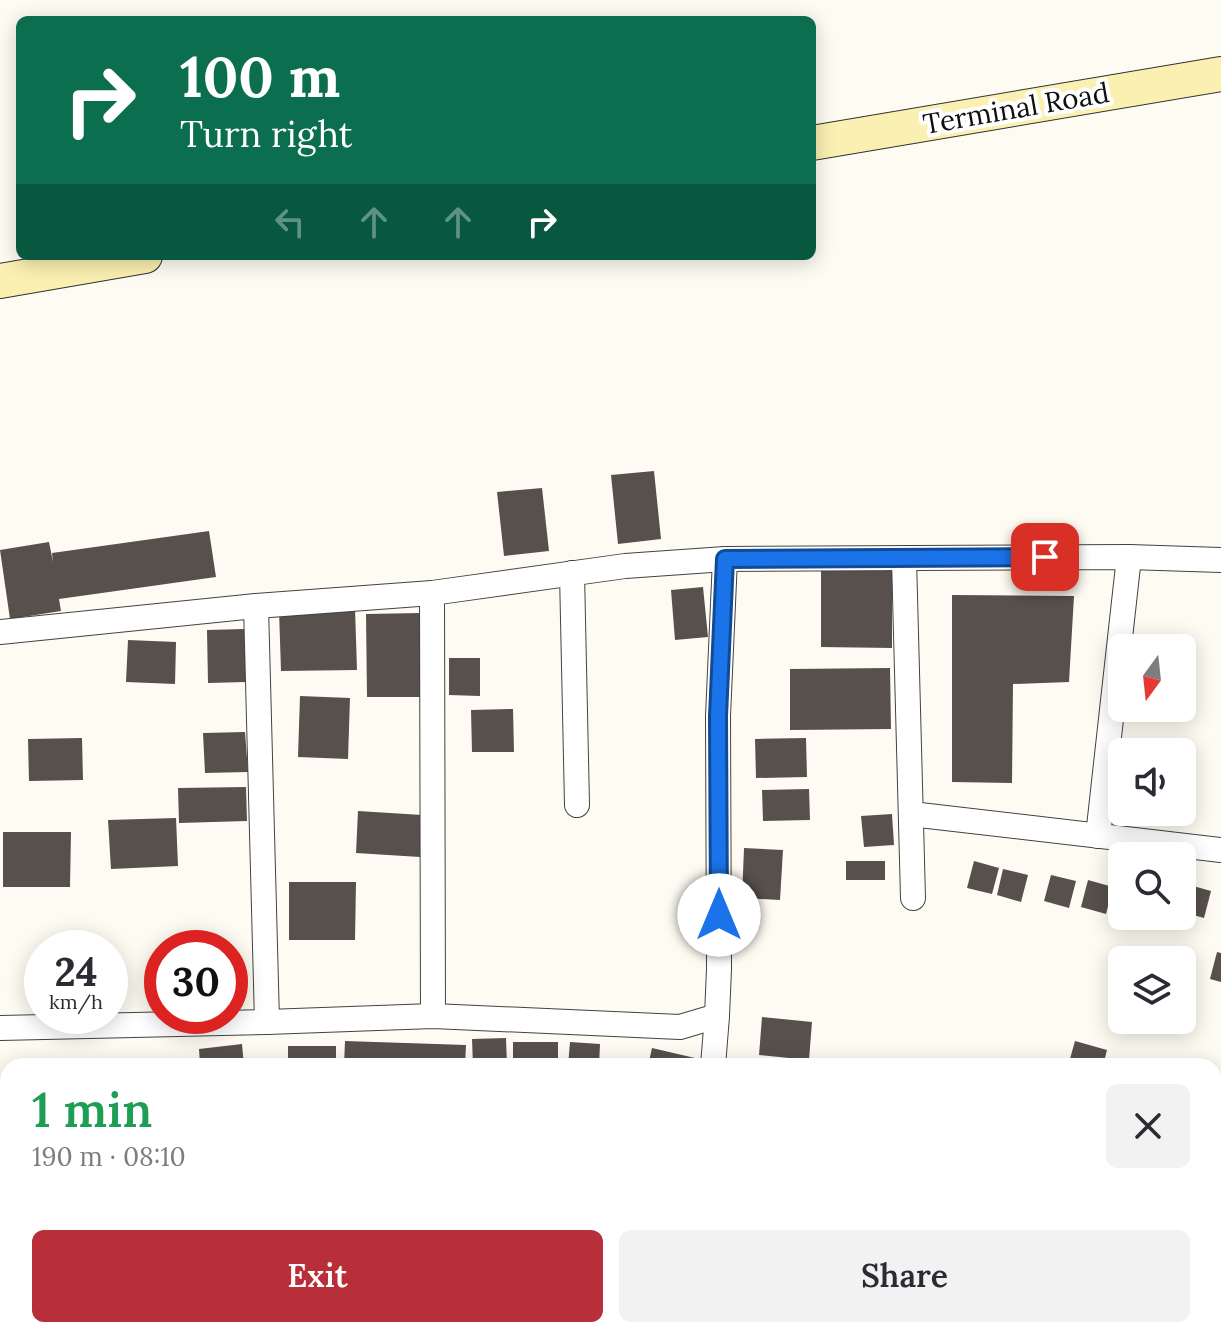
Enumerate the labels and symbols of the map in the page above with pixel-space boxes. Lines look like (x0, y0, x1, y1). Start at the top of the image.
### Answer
street label: Terminal Road (920, 74, 1112, 142)
pin (1011, 523, 1079, 591)
north arrow (1108, 634, 1196, 722)
position arrow (677, 873, 761, 957)
speed limit sign: 30 (144, 930, 248, 1034)

